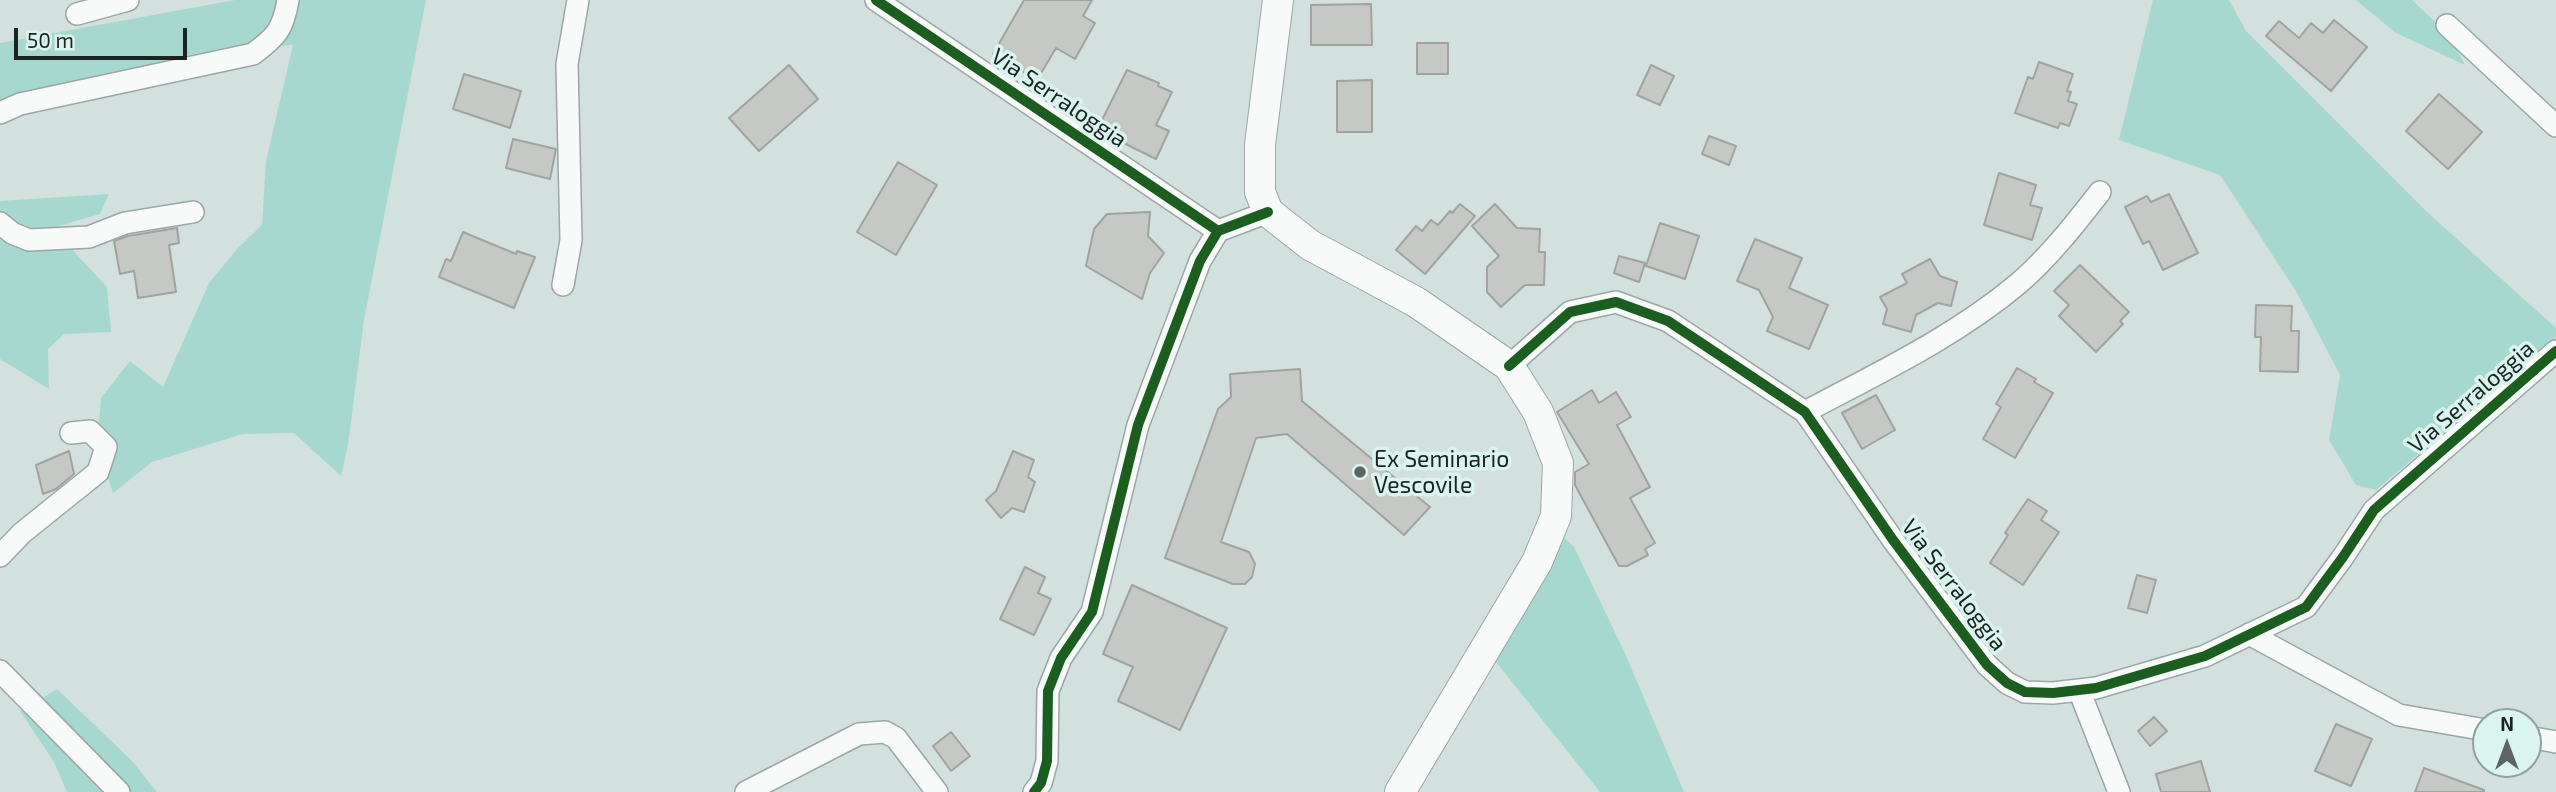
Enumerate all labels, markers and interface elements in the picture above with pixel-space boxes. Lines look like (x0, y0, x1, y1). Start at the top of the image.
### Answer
scale bar (18, 14, 191, 58)
text: 50 m (27, 27, 74, 52)
street label: Via Serraloggia (986, 42, 1132, 154)
street label: Via Serraloggia (2402, 335, 2540, 459)
place label: Ex Seminario Vescovile (1374, 445, 1509, 499)
marker: Ex Seminario Vescovile (1352, 464, 1368, 480)
street label: Via Serraloggia (1896, 514, 2012, 656)
north arrow (2472, 708, 2542, 778)
text: N (2500, 712, 2514, 735)

